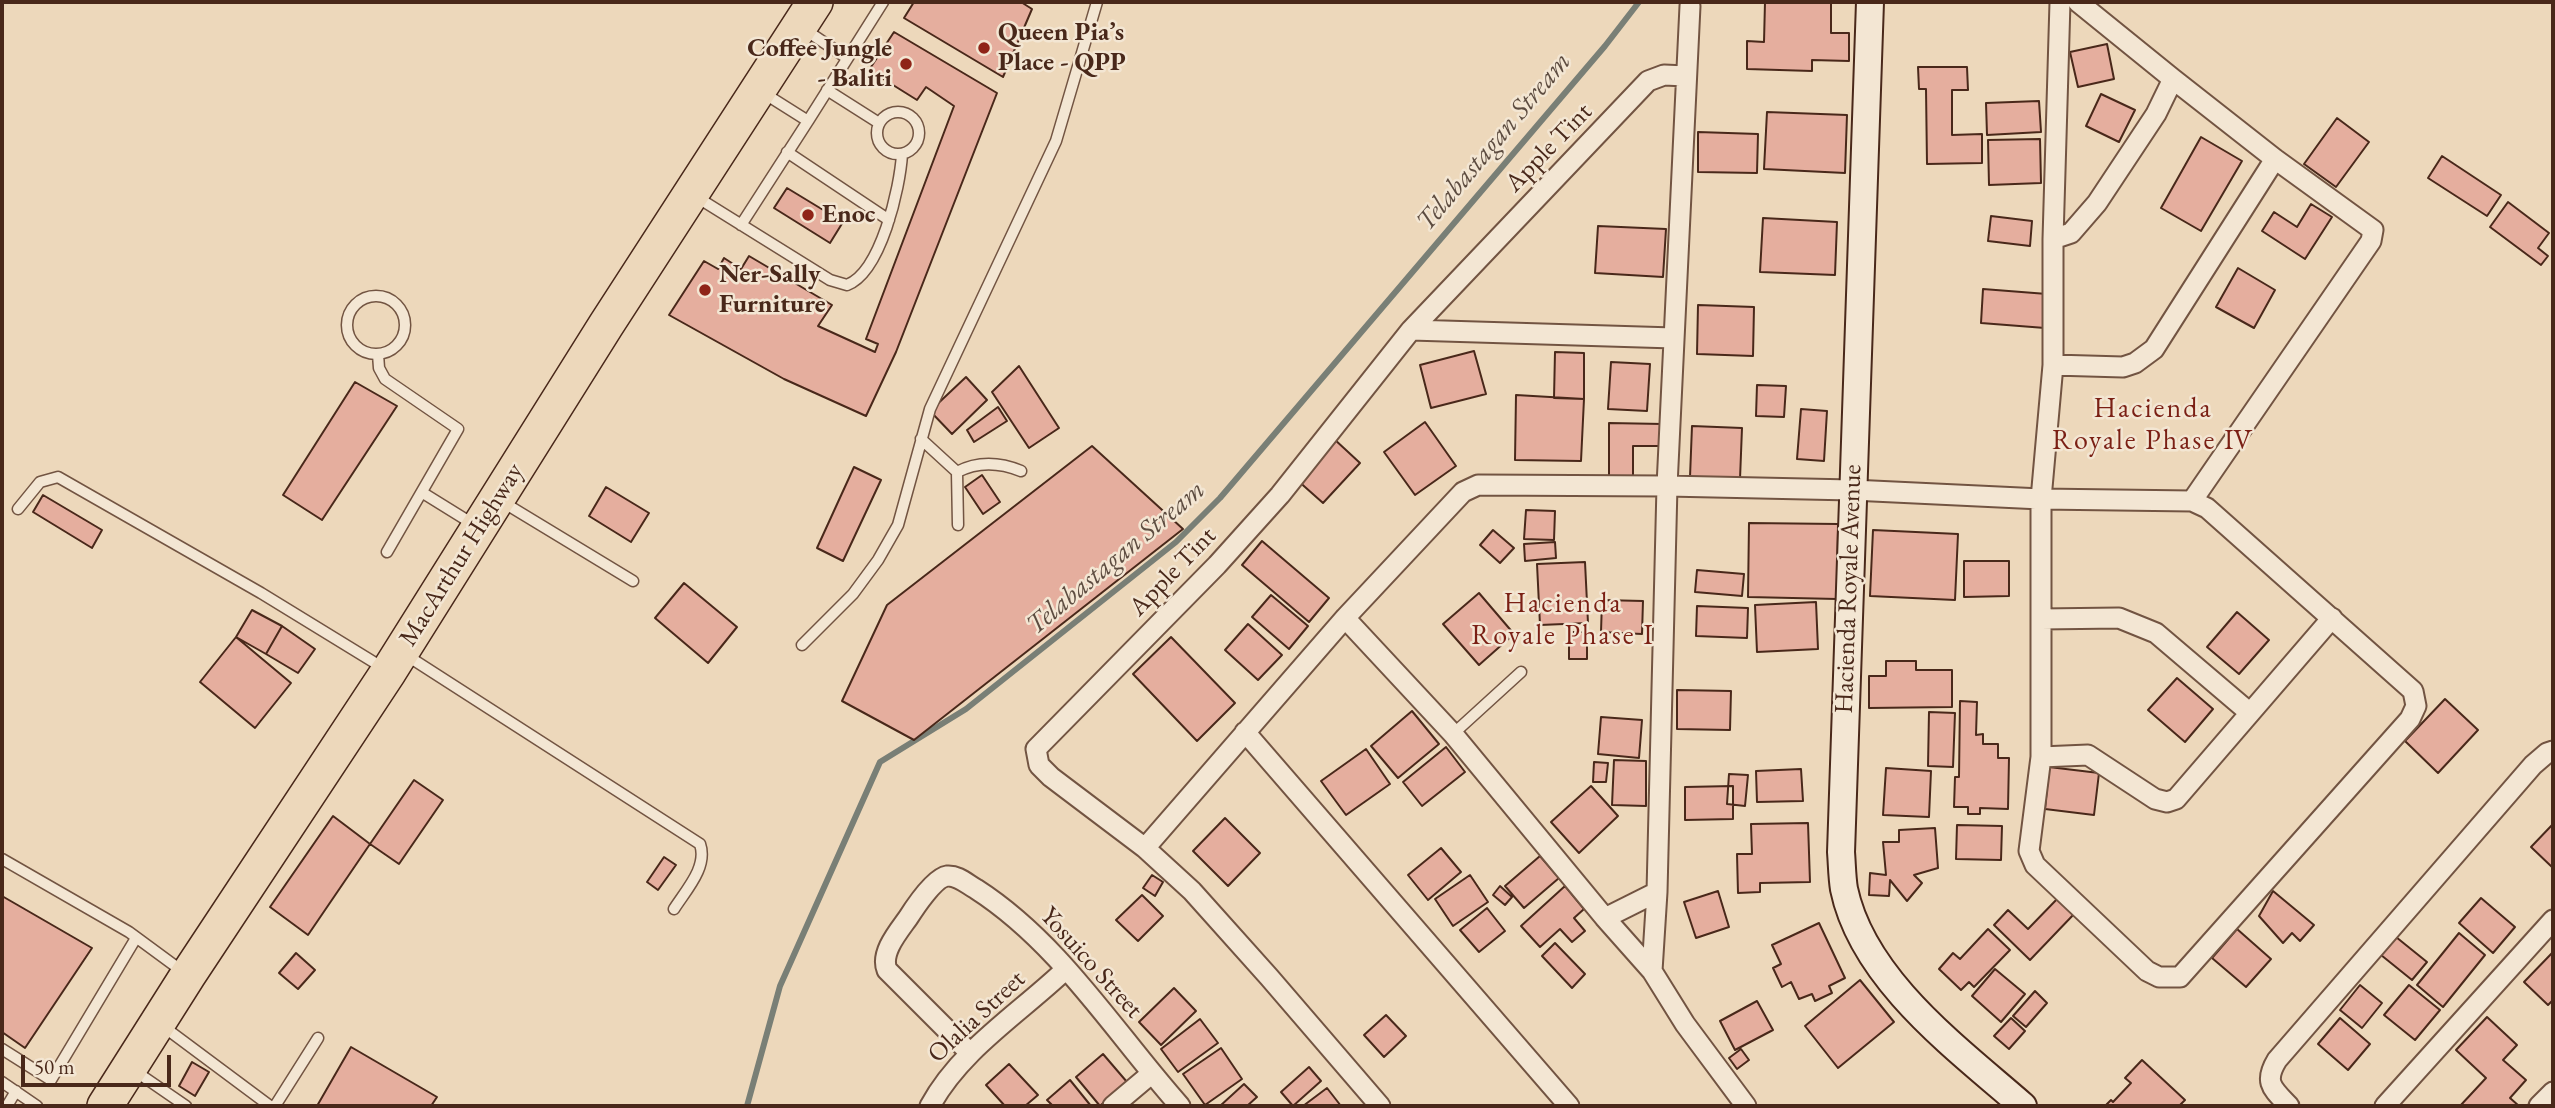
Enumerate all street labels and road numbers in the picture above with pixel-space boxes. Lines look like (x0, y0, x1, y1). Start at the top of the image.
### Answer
street label: Apple Tint (1499, 97, 1599, 199)
street label: MacArthur Highway (393, 458, 531, 652)
street label: Hacienda Royale Avenue (1829, 464, 1869, 714)
street label: Apple Tint (1123, 521, 1223, 623)
street label: Yosuico Street (1033, 901, 1149, 1025)
street label: Olalia Street (922, 964, 1032, 1070)

